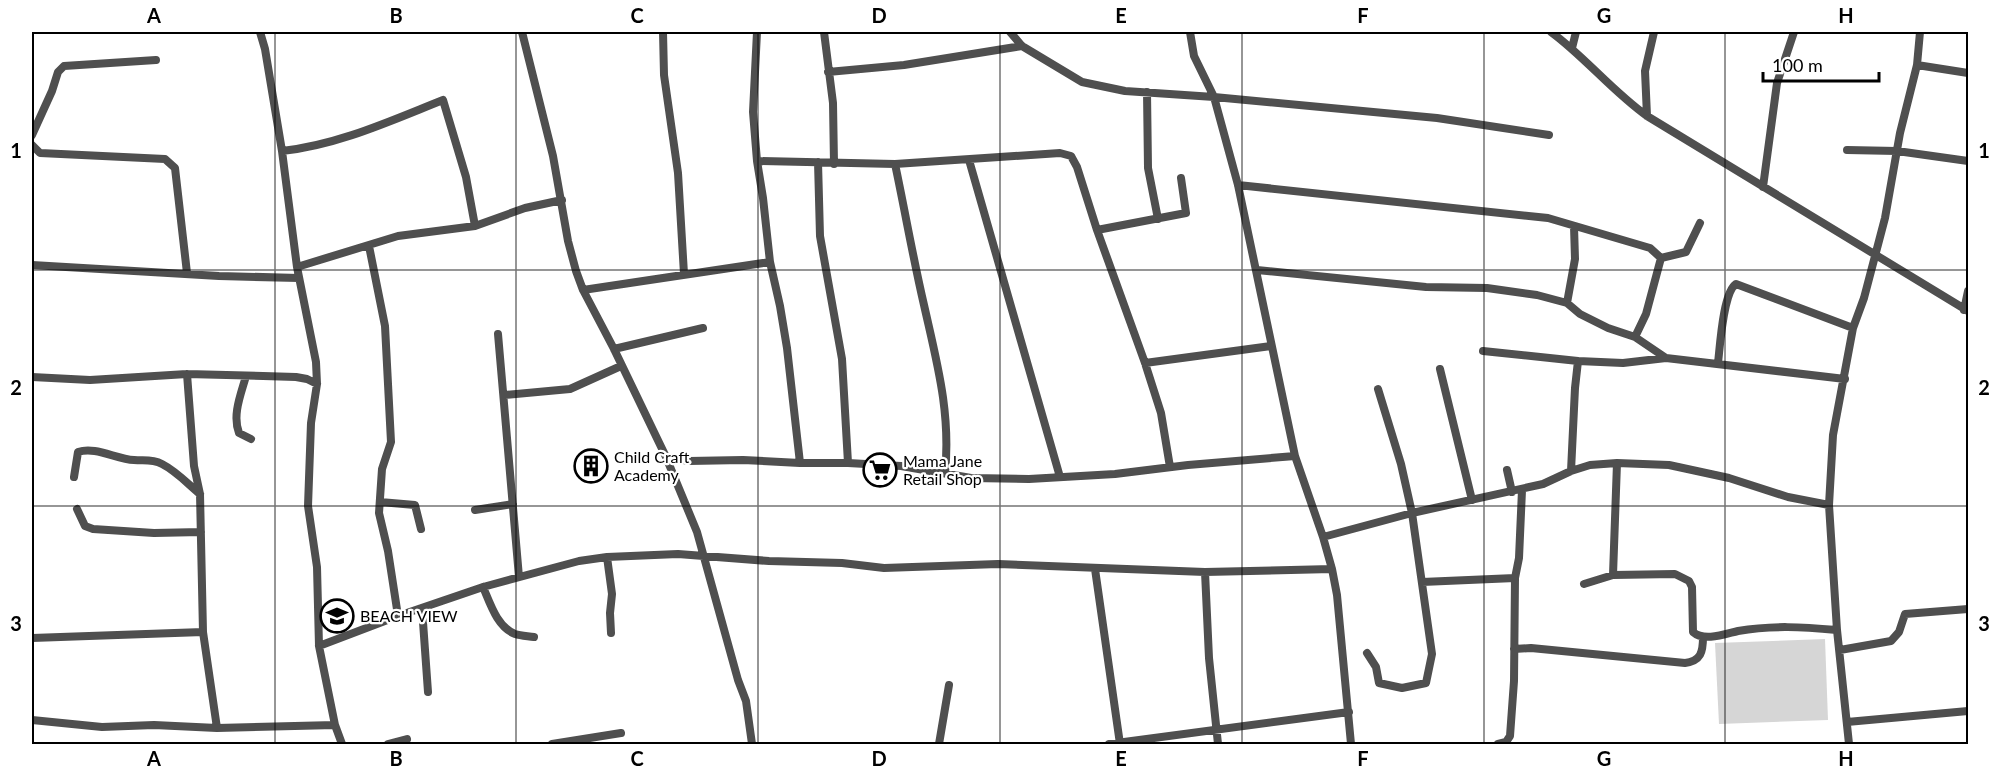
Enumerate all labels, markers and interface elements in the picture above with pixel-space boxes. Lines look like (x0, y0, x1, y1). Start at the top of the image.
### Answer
text: A (146, 3, 161, 27)
text: B (389, 3, 403, 27)
text: C (630, 3, 644, 27)
text: D (871, 3, 887, 27)
text: E (1115, 3, 1127, 27)
text: F (1357, 3, 1369, 27)
text: G (1597, 3, 1611, 27)
text: H (1838, 3, 1854, 27)
scale bar (1763, 45, 1878, 83)
text: 100 m (1772, 54, 1823, 76)
text: 1 (10, 138, 22, 162)
text: 1 (1978, 138, 1990, 162)
text: 2 (10, 375, 22, 399)
text: 2 (1978, 375, 1990, 399)
place label: Child Craft Academy (614, 447, 689, 484)
building icon: Child Craft Academy (573, 448, 609, 484)
place label: Mama Jane Retail Shop (903, 451, 982, 488)
supermarket icon: Mama Jane Retail Shop (862, 452, 898, 488)
school or university icon: BEACH VIEW (319, 598, 355, 634)
place label: BEACH VIEW (360, 606, 458, 625)
text: 3 (10, 611, 22, 635)
text: 3 (1978, 611, 1990, 635)
text: A (146, 746, 161, 770)
text: B (389, 746, 403, 770)
text: C (630, 746, 644, 770)
text: D (871, 746, 887, 770)
text: E (1115, 746, 1127, 770)
text: F (1357, 746, 1369, 770)
text: G (1597, 746, 1611, 770)
text: H (1838, 746, 1854, 770)

